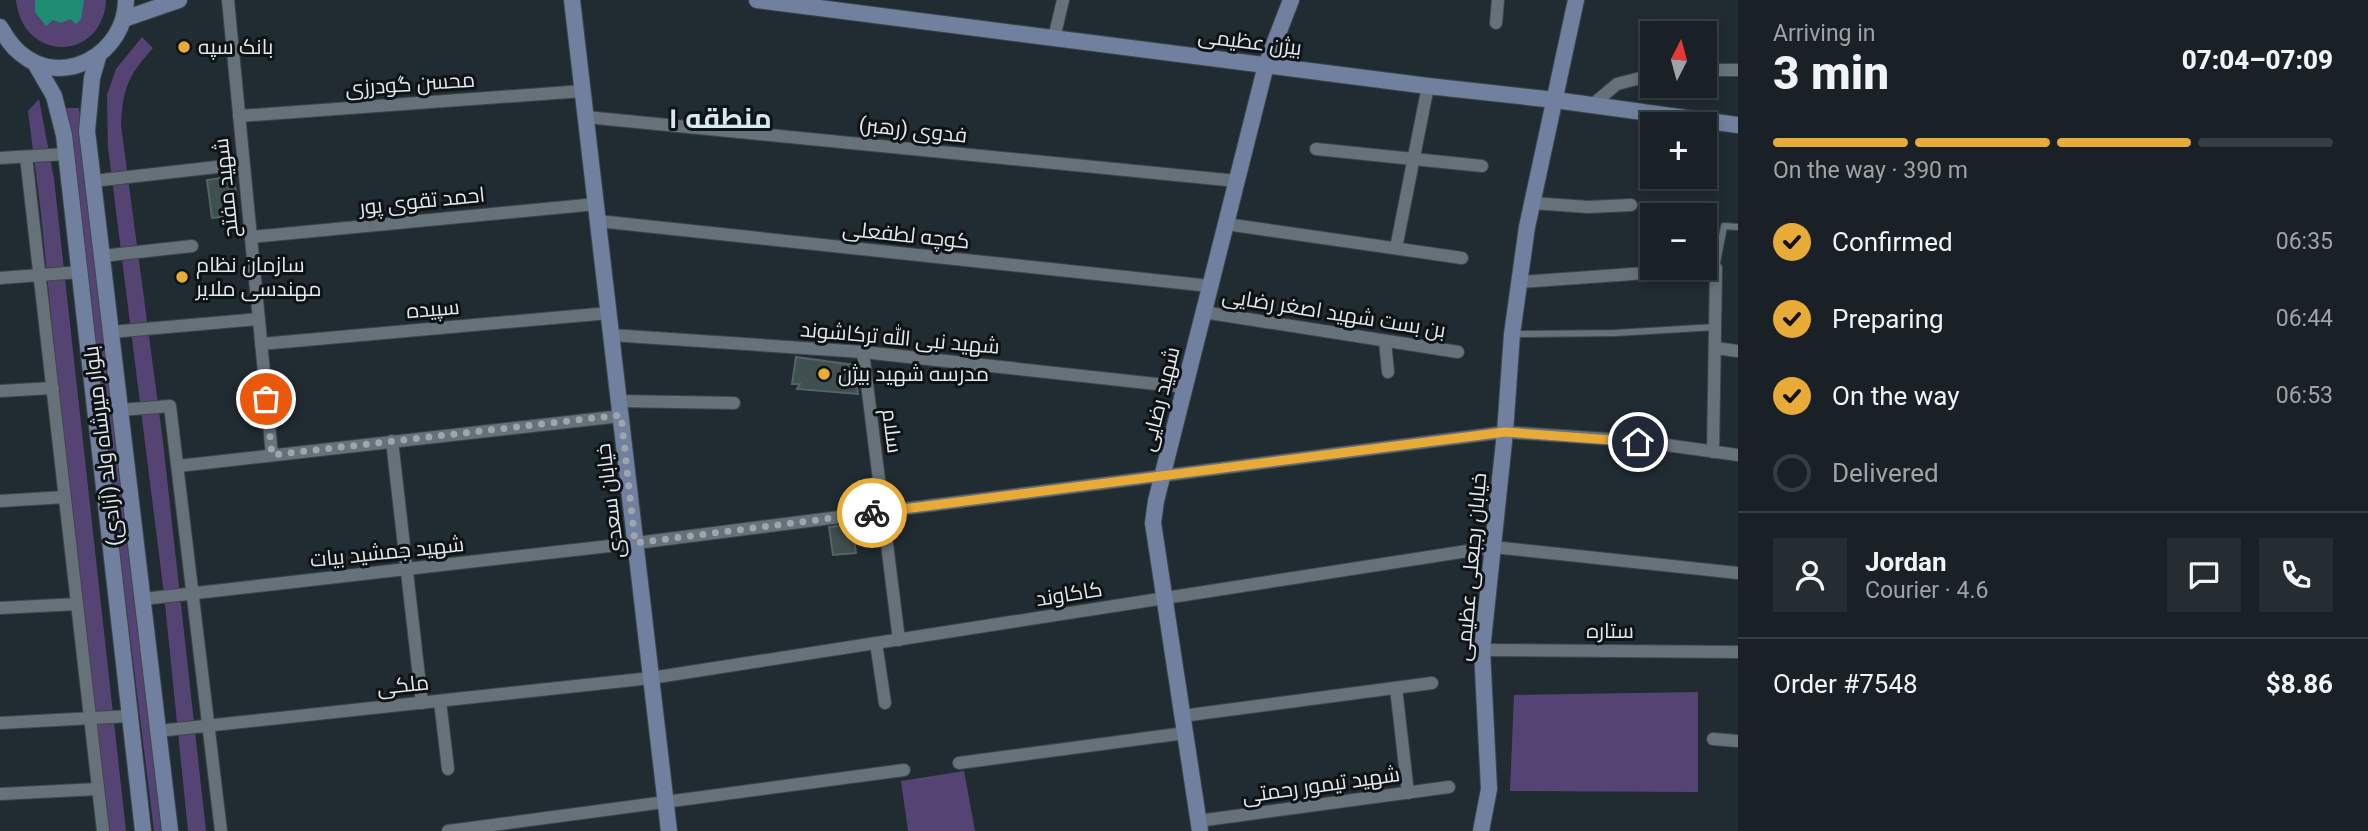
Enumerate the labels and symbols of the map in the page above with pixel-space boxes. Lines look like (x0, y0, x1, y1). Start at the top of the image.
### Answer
north arrow (1640, 21, 1717, 98)
street label: بیژن عظیمی (1197, 24, 1303, 61)
place label: بانک سپه (198, 35, 273, 60)
marker: بانک سپه (176, 39, 192, 55)
street label: محسن گودرزی (344, 67, 476, 102)
district label: منطقه ۱ (668, 102, 772, 135)
street label: فدوی (رهبر) (858, 112, 968, 149)
street label: شهید مفتح (209, 137, 245, 239)
street label: احمد تقوی پور (357, 182, 486, 222)
street label: کوچه لطفعلی (841, 216, 971, 256)
place label: سازمان نظام مهندسی ملایر (195, 253, 321, 302)
marker: سازمان نظام مهندسی ملایر (174, 269, 190, 285)
street label: بن بست شهید اصغر رضایی (1220, 283, 1448, 344)
street label: سپیده (405, 295, 461, 324)
street label: شهید نبی الله ترکاشوند (799, 315, 1001, 360)
street label: بلوار میرشاه ولد (آزادی) (79, 344, 128, 547)
street label: شهید رضایی (1135, 344, 1186, 454)
place label: مدرسه شهید بیژن (838, 362, 989, 387)
marker: مدرسه شهید بیژن (816, 366, 832, 382)
pin (236, 369, 296, 429)
street label: سلام (875, 407, 907, 455)
pin (1608, 412, 1668, 472)
street label: خیابان سعدی (591, 442, 630, 560)
street label: خیابان رجبعلی عظیمی (1451, 472, 1492, 662)
courier (837, 478, 907, 548)
street label: شهید جمشید بیات (309, 532, 465, 573)
street label: کاکاوند (1034, 577, 1104, 611)
street label: ستاره (1586, 619, 1634, 643)
street label: ملکی (376, 670, 430, 701)
street label: شهید تیمور رحمتی (1241, 762, 1401, 809)

